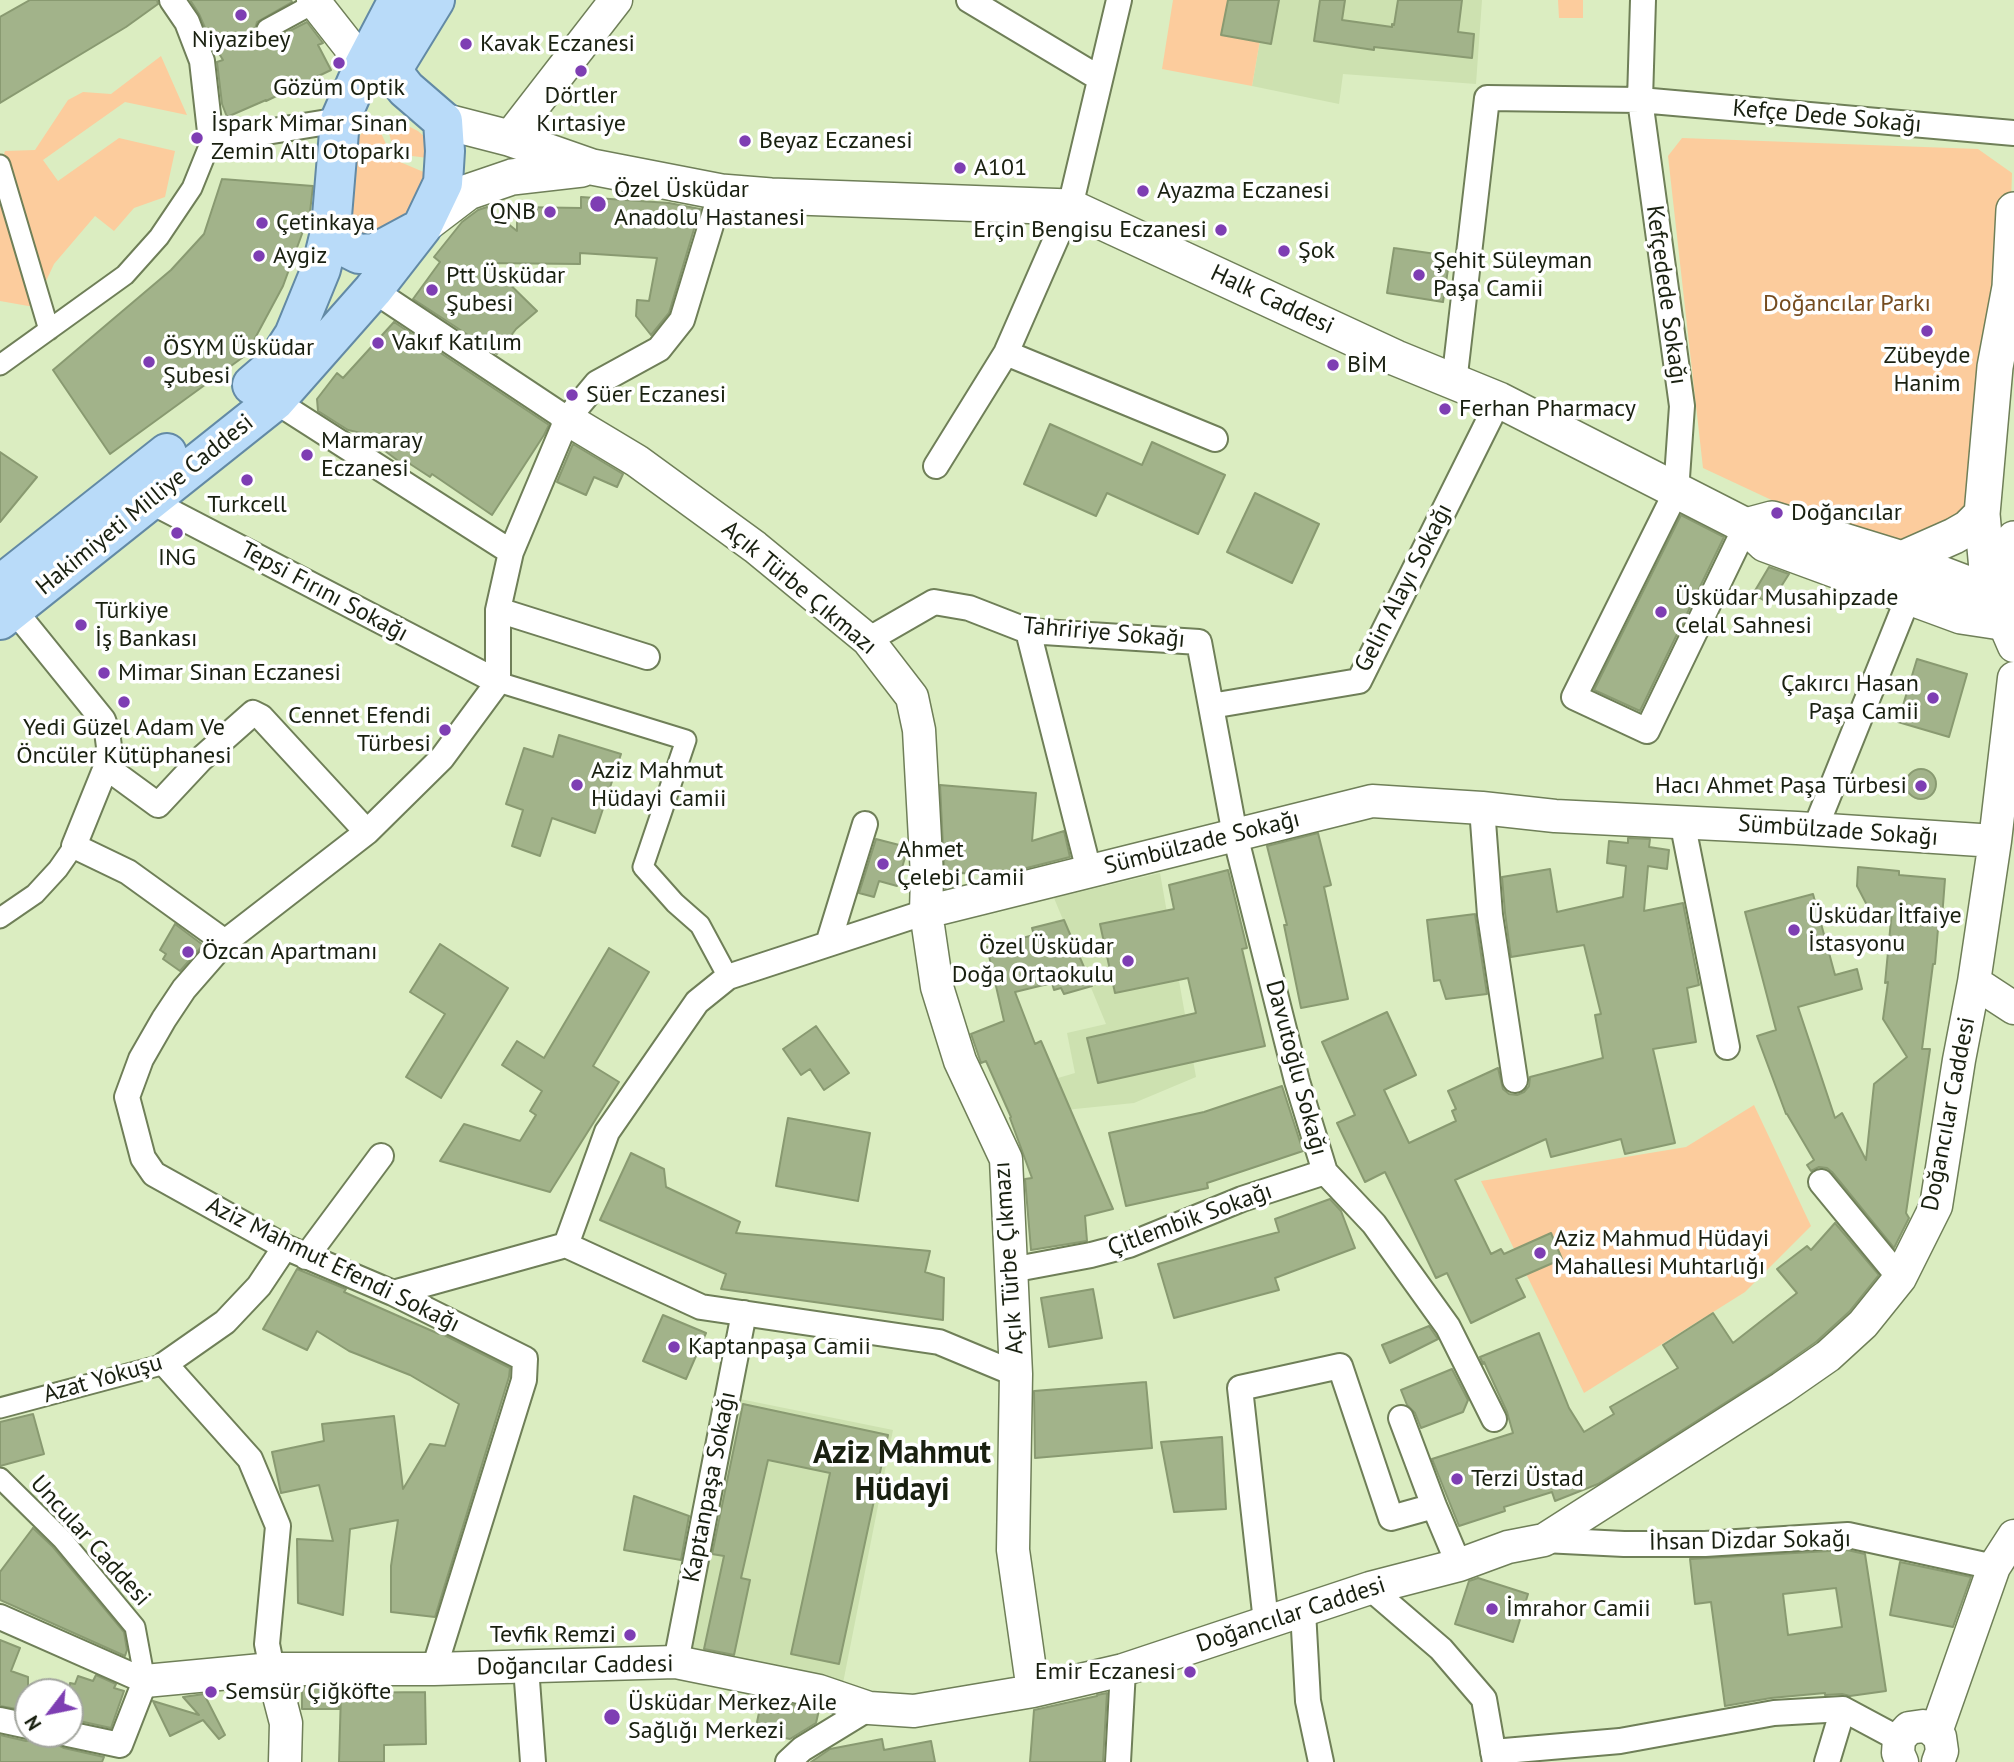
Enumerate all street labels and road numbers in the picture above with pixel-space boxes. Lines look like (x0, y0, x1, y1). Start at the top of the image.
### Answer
street label: Kefçe Dede Sokağı (1731, 94, 1923, 140)
street label: Kefçedede Sokağı (1639, 204, 1693, 386)
street label: Halk Caddesi (1206, 259, 1338, 341)
street label: Hakimiyeti Milliye Caddesi (31, 409, 259, 601)
street label: Gelin Alayı Sokağı (1349, 499, 1459, 677)
street label: Açık Türbe Çıkmazı (716, 515, 882, 661)
street label: Tepsi Fırını Sokağı (235, 536, 413, 648)
street label: Tahririye Sokağı (1022, 612, 1186, 654)
street label: Sümbülzade Sokağı (1101, 805, 1303, 881)
street label: Sümbülzade Sokağı (1737, 810, 1939, 852)
street label: Davutoğlu Sokağı (1259, 977, 1333, 1159)
street label: Doğancılar Caddesi (1916, 1015, 1982, 1213)
street label: Açık Türbe Çıkmazı (988, 1161, 1030, 1355)
street label: Çitlembik Sokağı (1104, 1177, 1276, 1263)
street label: Aziz Mahmut Efendi Sokağı (202, 1191, 464, 1339)
street label: Azat Yokuşu (40, 1348, 166, 1410)
street label: Kaptanpaşa Sokağı (677, 1389, 743, 1585)
street label: Uncular Caddesi (24, 1470, 156, 1612)
street label: İhsan Dizdar Sokağı (1649, 1525, 1851, 1557)
street label: Doğancılar Caddesi (1193, 1571, 1389, 1659)
street label: Doğancılar Caddesi (476, 1650, 674, 1682)

